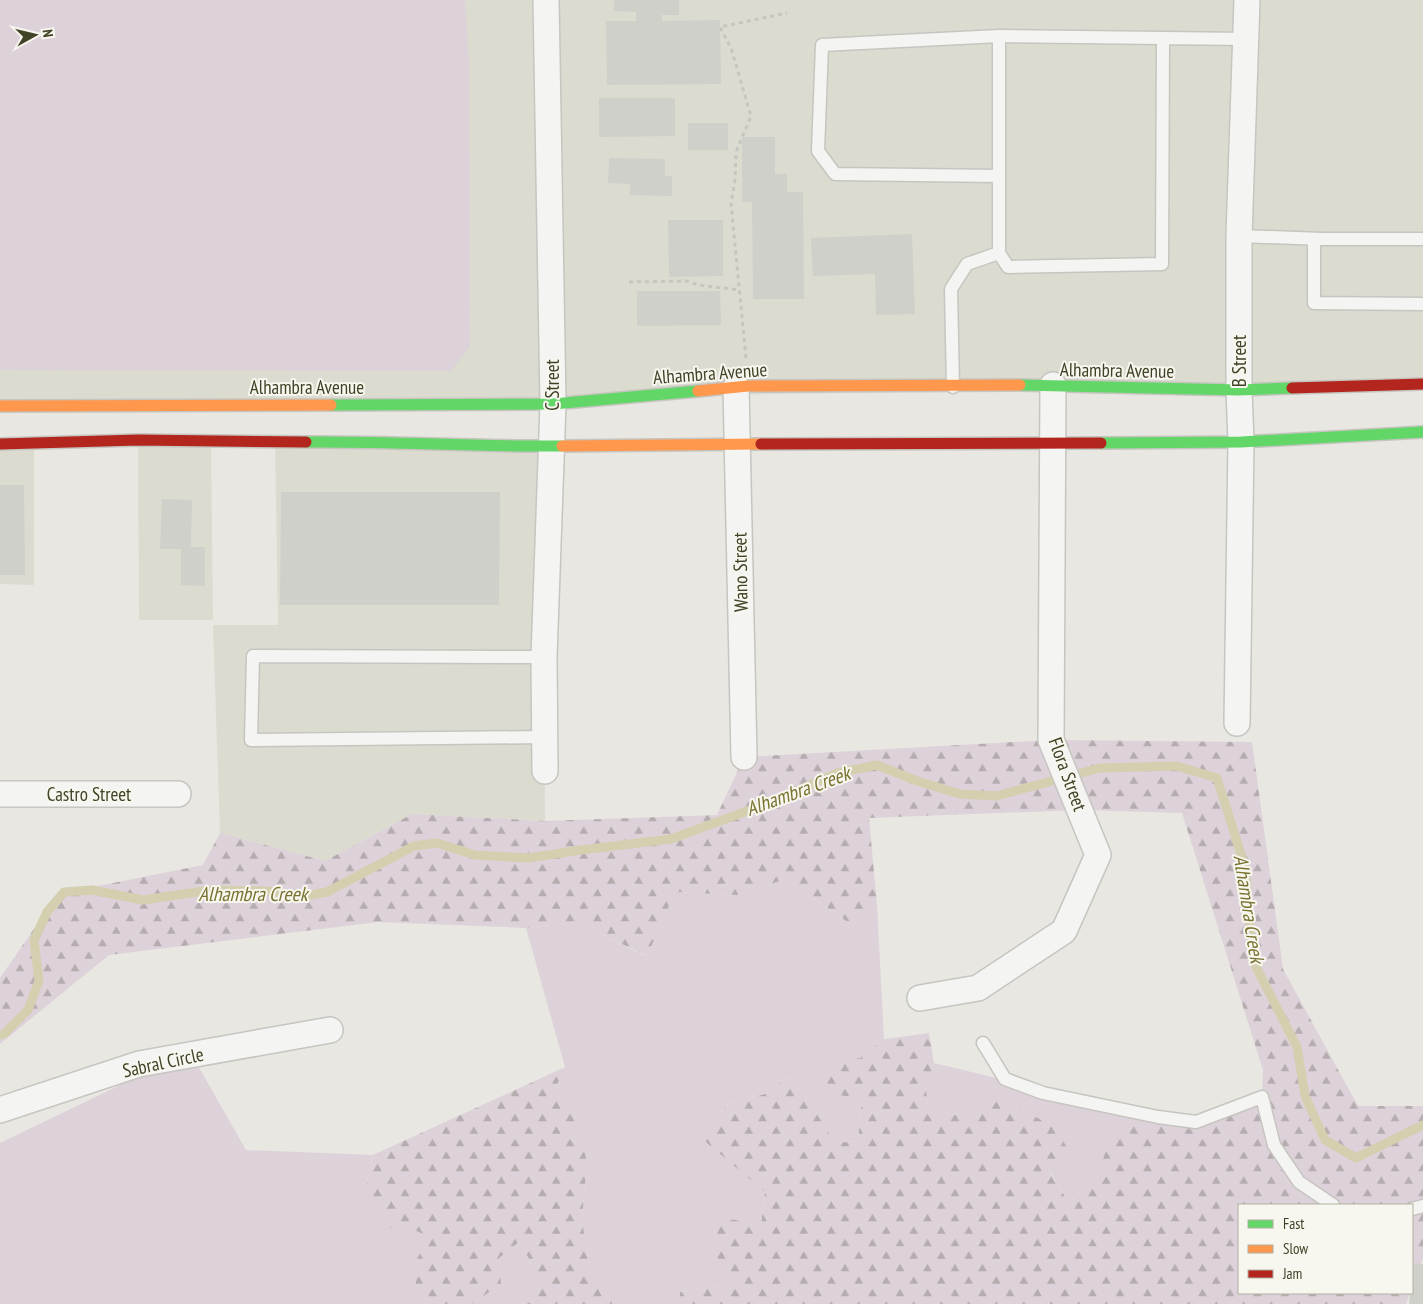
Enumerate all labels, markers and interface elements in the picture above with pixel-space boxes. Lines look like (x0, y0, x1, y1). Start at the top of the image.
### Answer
north arrow (10, 10, 60, 60)
text: N (38, 28, 57, 38)
street label: B Street (1227, 334, 1251, 387)
street label: Alhambra Avenue (652, 357, 768, 389)
street label: Alhambra Avenue (1060, 357, 1175, 383)
street label: C Street (540, 358, 564, 411)
street label: Alhambra Avenue (250, 375, 364, 399)
street label: Wano Street (727, 531, 753, 612)
street label: Flora Street (1044, 734, 1093, 815)
water label: Alhambra Creek (742, 759, 856, 822)
street label: Castro Street (47, 782, 132, 806)
water label: Alhambra Creek (1228, 853, 1271, 967)
water label: Alhambra Creek (199, 881, 310, 907)
street label: Sabral Circle (120, 1042, 206, 1082)
legend (1238, 1204, 1413, 1294)
text: Fast (1283, 1214, 1304, 1233)
text: Slow (1283, 1239, 1308, 1258)
text: Jam (1282, 1264, 1302, 1283)

